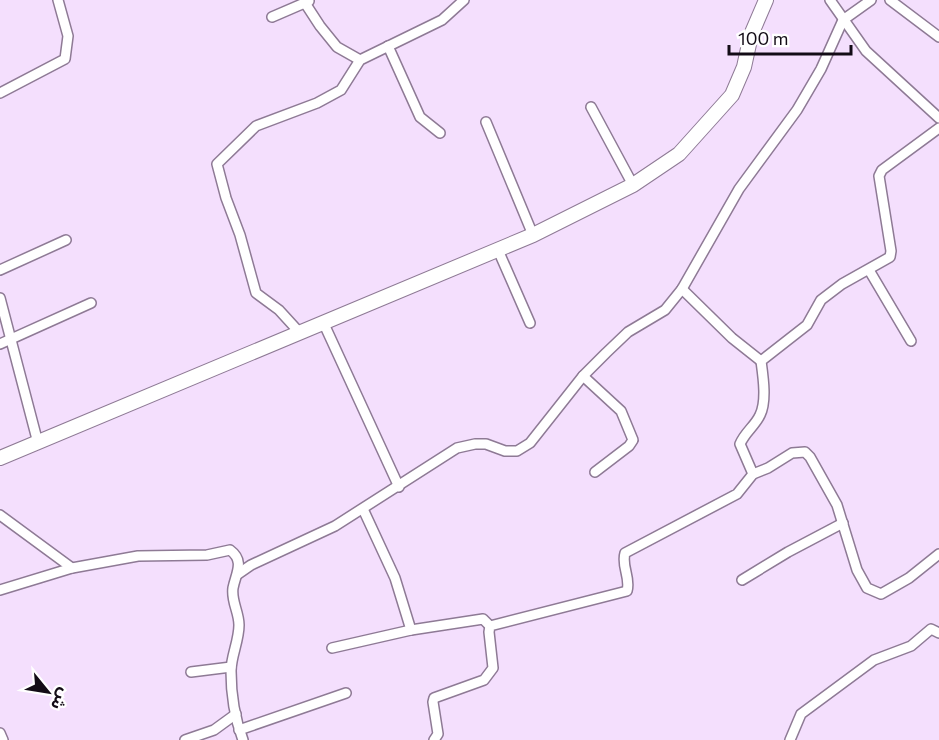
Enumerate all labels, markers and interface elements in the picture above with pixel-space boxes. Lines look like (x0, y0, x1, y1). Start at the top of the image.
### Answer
scale bar (729, 18, 850, 56)
text: 100 m (738, 27, 788, 49)
north arrow (18, 662, 78, 722)
text: ش (47, 685, 75, 714)

